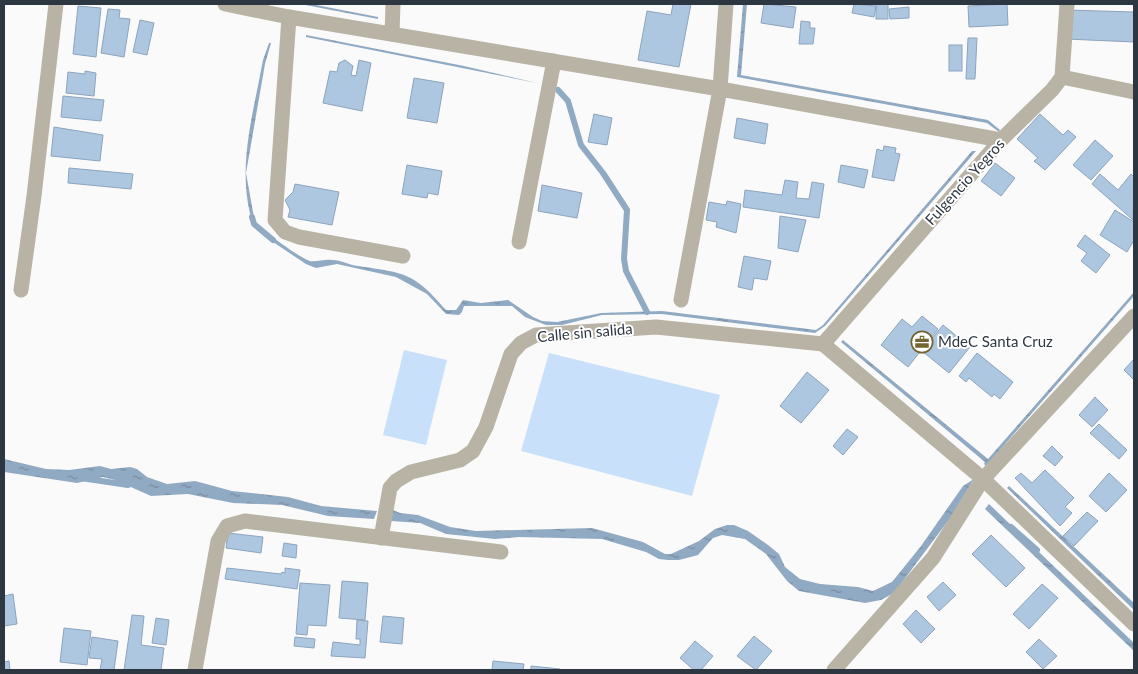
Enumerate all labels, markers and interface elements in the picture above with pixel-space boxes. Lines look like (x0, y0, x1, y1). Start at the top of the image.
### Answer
street label: Fulgencio Yegros (921, 134, 1008, 228)
street label: Calle sin salida (537, 319, 633, 345)
office icon: MdeC Santa Cruz (910, 330, 934, 354)
place label: MdeC Santa Cruz (938, 332, 1053, 350)

